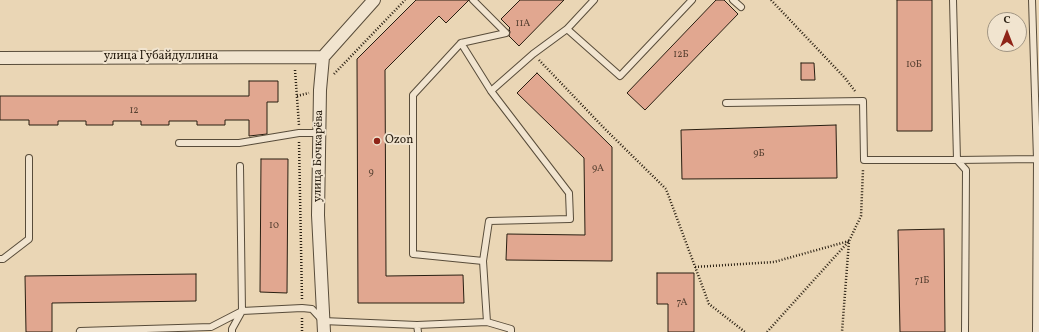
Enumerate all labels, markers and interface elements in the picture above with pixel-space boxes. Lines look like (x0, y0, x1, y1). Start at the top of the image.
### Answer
north arrow (987, 12, 1027, 52)
text: С (1003, 13, 1011, 28)
house number: 11А (516, 18, 530, 30)
house number: 12Б (673, 49, 689, 61)
street label: улица Губайдуллина (104, 50, 218, 64)
house number: 10Б (906, 59, 922, 71)
house number: 12 (129, 105, 139, 117)
street label: улица Бочкарёва (311, 110, 327, 202)
place label: Ozon (385, 134, 413, 148)
marker: Ozon (372, 136, 382, 146)
house number: 9Б (753, 148, 765, 160)
house number: 9А (592, 163, 604, 175)
house number: 9 (368, 167, 374, 179)
house number: 10 (269, 220, 279, 232)
house number: 71Б (915, 275, 929, 287)
house number: 7А (677, 297, 687, 309)

